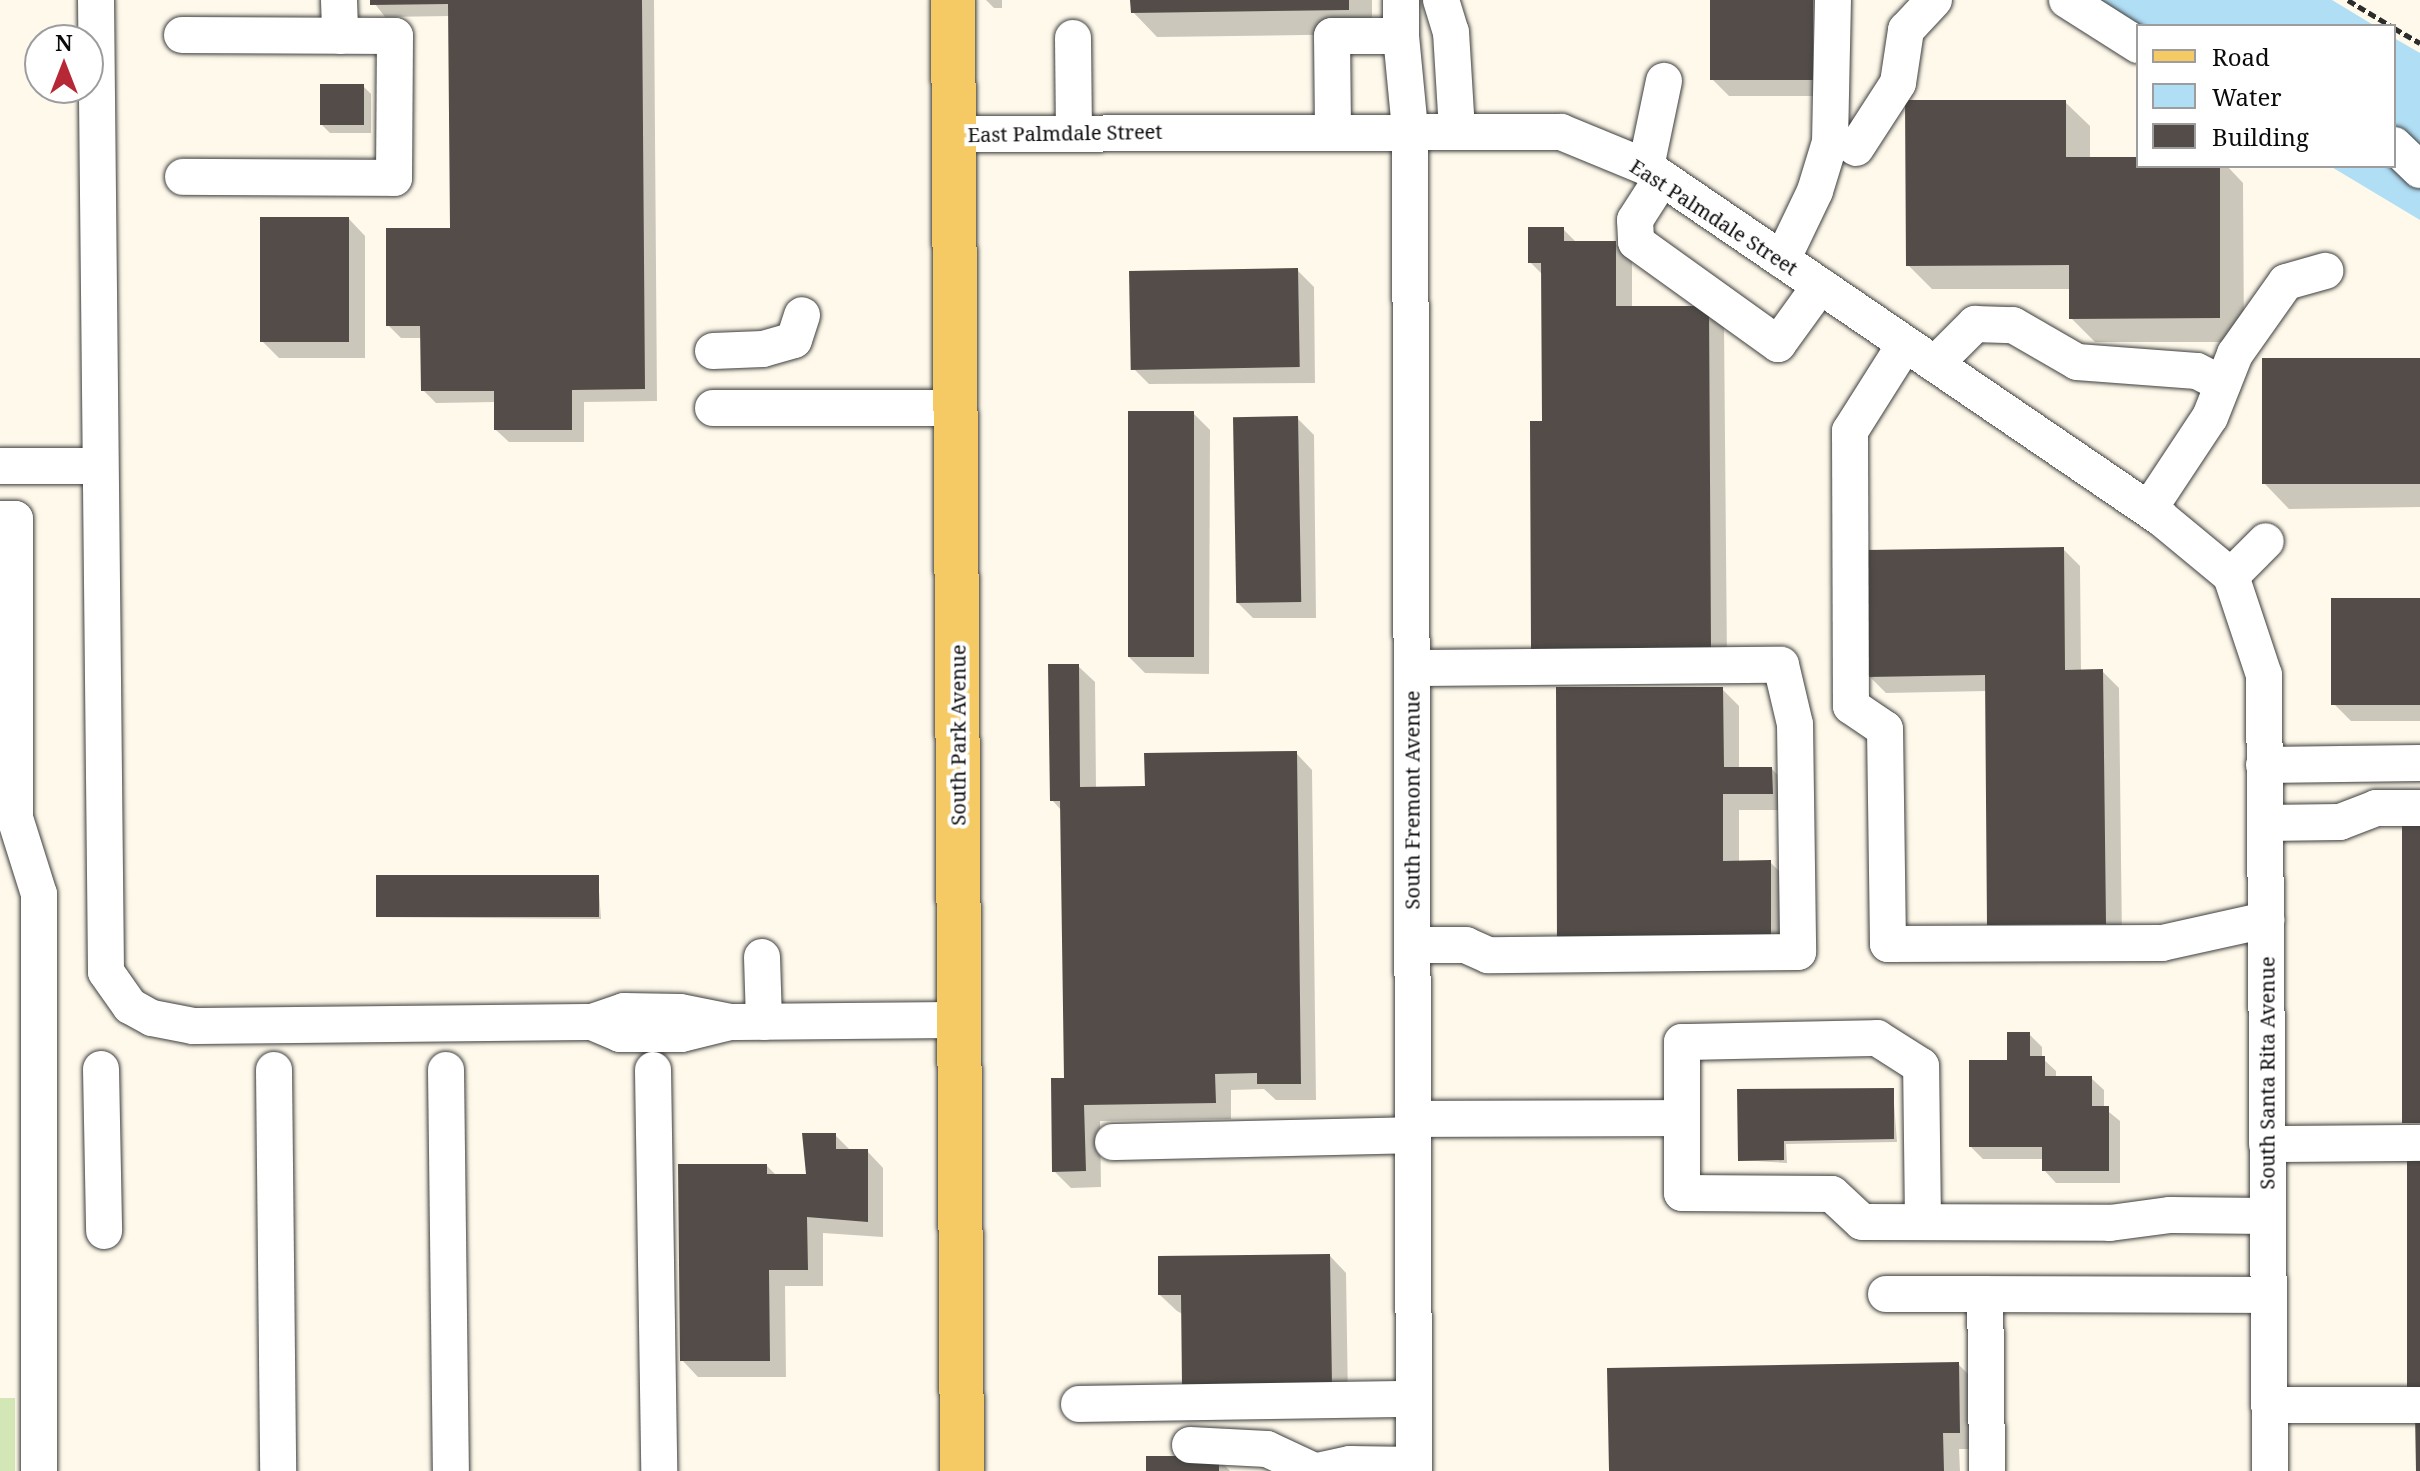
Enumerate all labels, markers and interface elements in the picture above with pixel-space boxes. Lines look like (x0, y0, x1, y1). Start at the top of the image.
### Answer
north arrow (24, 24, 104, 104)
legend (2136, 24, 2396, 168)
text: N (55, 27, 73, 57)
text: Road (2212, 40, 2270, 73)
text: Water (2212, 80, 2282, 113)
street label: East Palmdale Street (967, 119, 1163, 147)
text: Building (2212, 120, 2309, 153)
street label: East Palmdale Street (1626, 154, 1802, 280)
street label: South Park Avenue (946, 644, 970, 826)
street label: South Fremont Avenue (1400, 690, 1424, 910)
street label: South Santa Rita Avenue (2255, 956, 2279, 1190)

